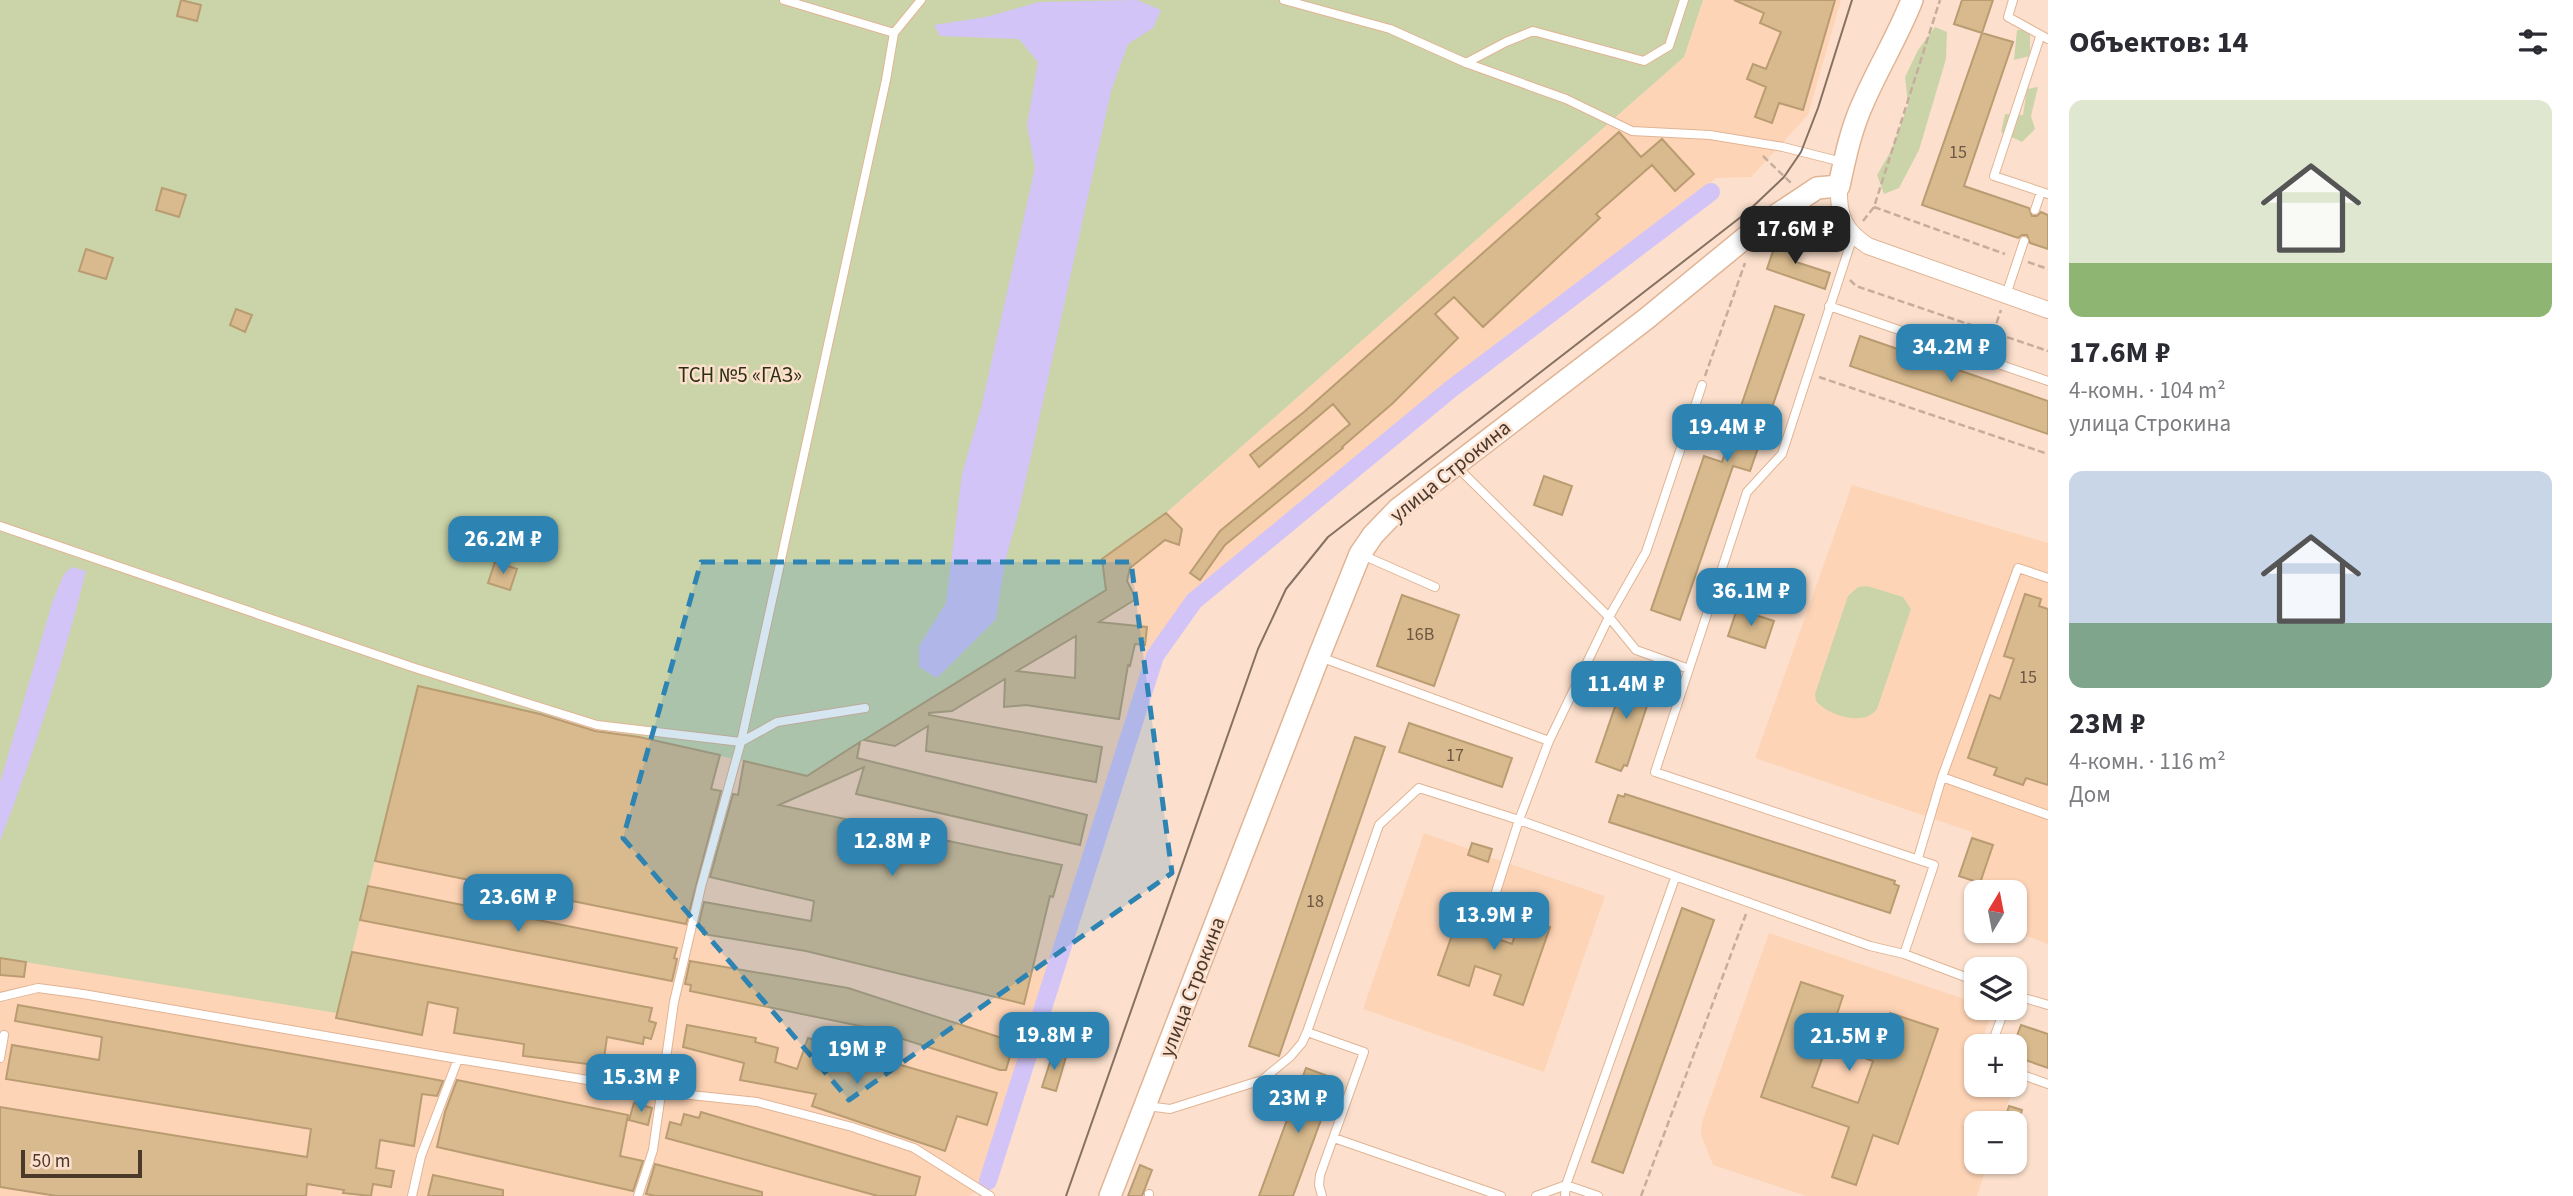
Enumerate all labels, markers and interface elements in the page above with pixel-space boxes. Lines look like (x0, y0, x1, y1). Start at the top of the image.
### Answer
text: Объектов: 14 (2069, 21, 2248, 64)
icon: filters (2514, 23, 2552, 61)
house number: 15 (1949, 140, 1967, 165)
icon: home (2248, 145, 2374, 271)
pin: 17.6M ₽ (1730, 206, 1860, 266)
text: 17.6M ₽ (1756, 212, 1834, 245)
pin: 34.2M ₽ (1886, 324, 2016, 384)
text: 34.2M ₽ (1912, 330, 1990, 363)
text: 17.6M ₽ (2069, 331, 2170, 374)
park label: ТСН №5 «ГАЗ» (678, 360, 802, 390)
text: 4-комн. · 104 m² (2069, 374, 2226, 407)
pin: 19.4M ₽ (1662, 405, 1792, 464)
text: улица Строкина (2069, 407, 2231, 440)
text: 19.4M ₽ (1688, 410, 1766, 443)
street label: улица Строкина (1383, 413, 1517, 529)
pin: 26.2M ₽ (438, 516, 568, 576)
icon: home (2248, 516, 2374, 642)
text: 26.2M ₽ (464, 522, 542, 555)
pin: 36.1M ₽ (1686, 568, 1816, 628)
text: 36.1M ₽ (1712, 574, 1790, 607)
house number: 16В (1406, 622, 1434, 647)
pin: 11.4M ₽ (1561, 662, 1691, 721)
house number: 15 (2019, 665, 2037, 690)
text: 11.4M ₽ (1587, 667, 1665, 700)
text: 23M ₽ (2069, 702, 2145, 745)
house number: 17 (1446, 743, 1464, 768)
text: 4-комн. · 116 m² (2069, 745, 2226, 778)
text: Дом (2069, 778, 2111, 811)
pin: 12.8M ₽ (827, 818, 957, 878)
text: 12.8M ₽ (853, 824, 931, 857)
pin: 23.6M ₽ (453, 874, 583, 934)
text: 23.6M ₽ (479, 880, 557, 913)
north arrow (1964, 880, 2026, 943)
map controls (1964, 880, 2027, 1174)
house number: 18 (1306, 889, 1324, 914)
pin: 13.9M ₽ (1429, 892, 1559, 952)
text: 13.9M ₽ (1455, 898, 1533, 931)
street label: улица Строкина (1151, 913, 1233, 1061)
button: layers (1964, 957, 2027, 1020)
pin: 19.8M ₽ (989, 1012, 1119, 1072)
pin: 21.5M ₽ (1784, 1014, 1914, 1073)
text: 19.8M ₽ (1015, 1018, 1093, 1051)
text: 21.5M ₽ (1810, 1019, 1888, 1052)
pin: 19M ₽ (808, 1026, 906, 1086)
text: 19M ₽ (828, 1032, 886, 1065)
button: + (1964, 1034, 2027, 1097)
pin: 15.3M ₽ (576, 1054, 706, 1114)
text: 15.3M ₽ (602, 1060, 680, 1093)
pin: 23M ₽ (1249, 1076, 1347, 1135)
text: 23M ₽ (1269, 1081, 1327, 1114)
button: − (1964, 1111, 2027, 1174)
scale bar (21, 1147, 142, 1179)
text: 50 m (32, 1148, 70, 1175)

